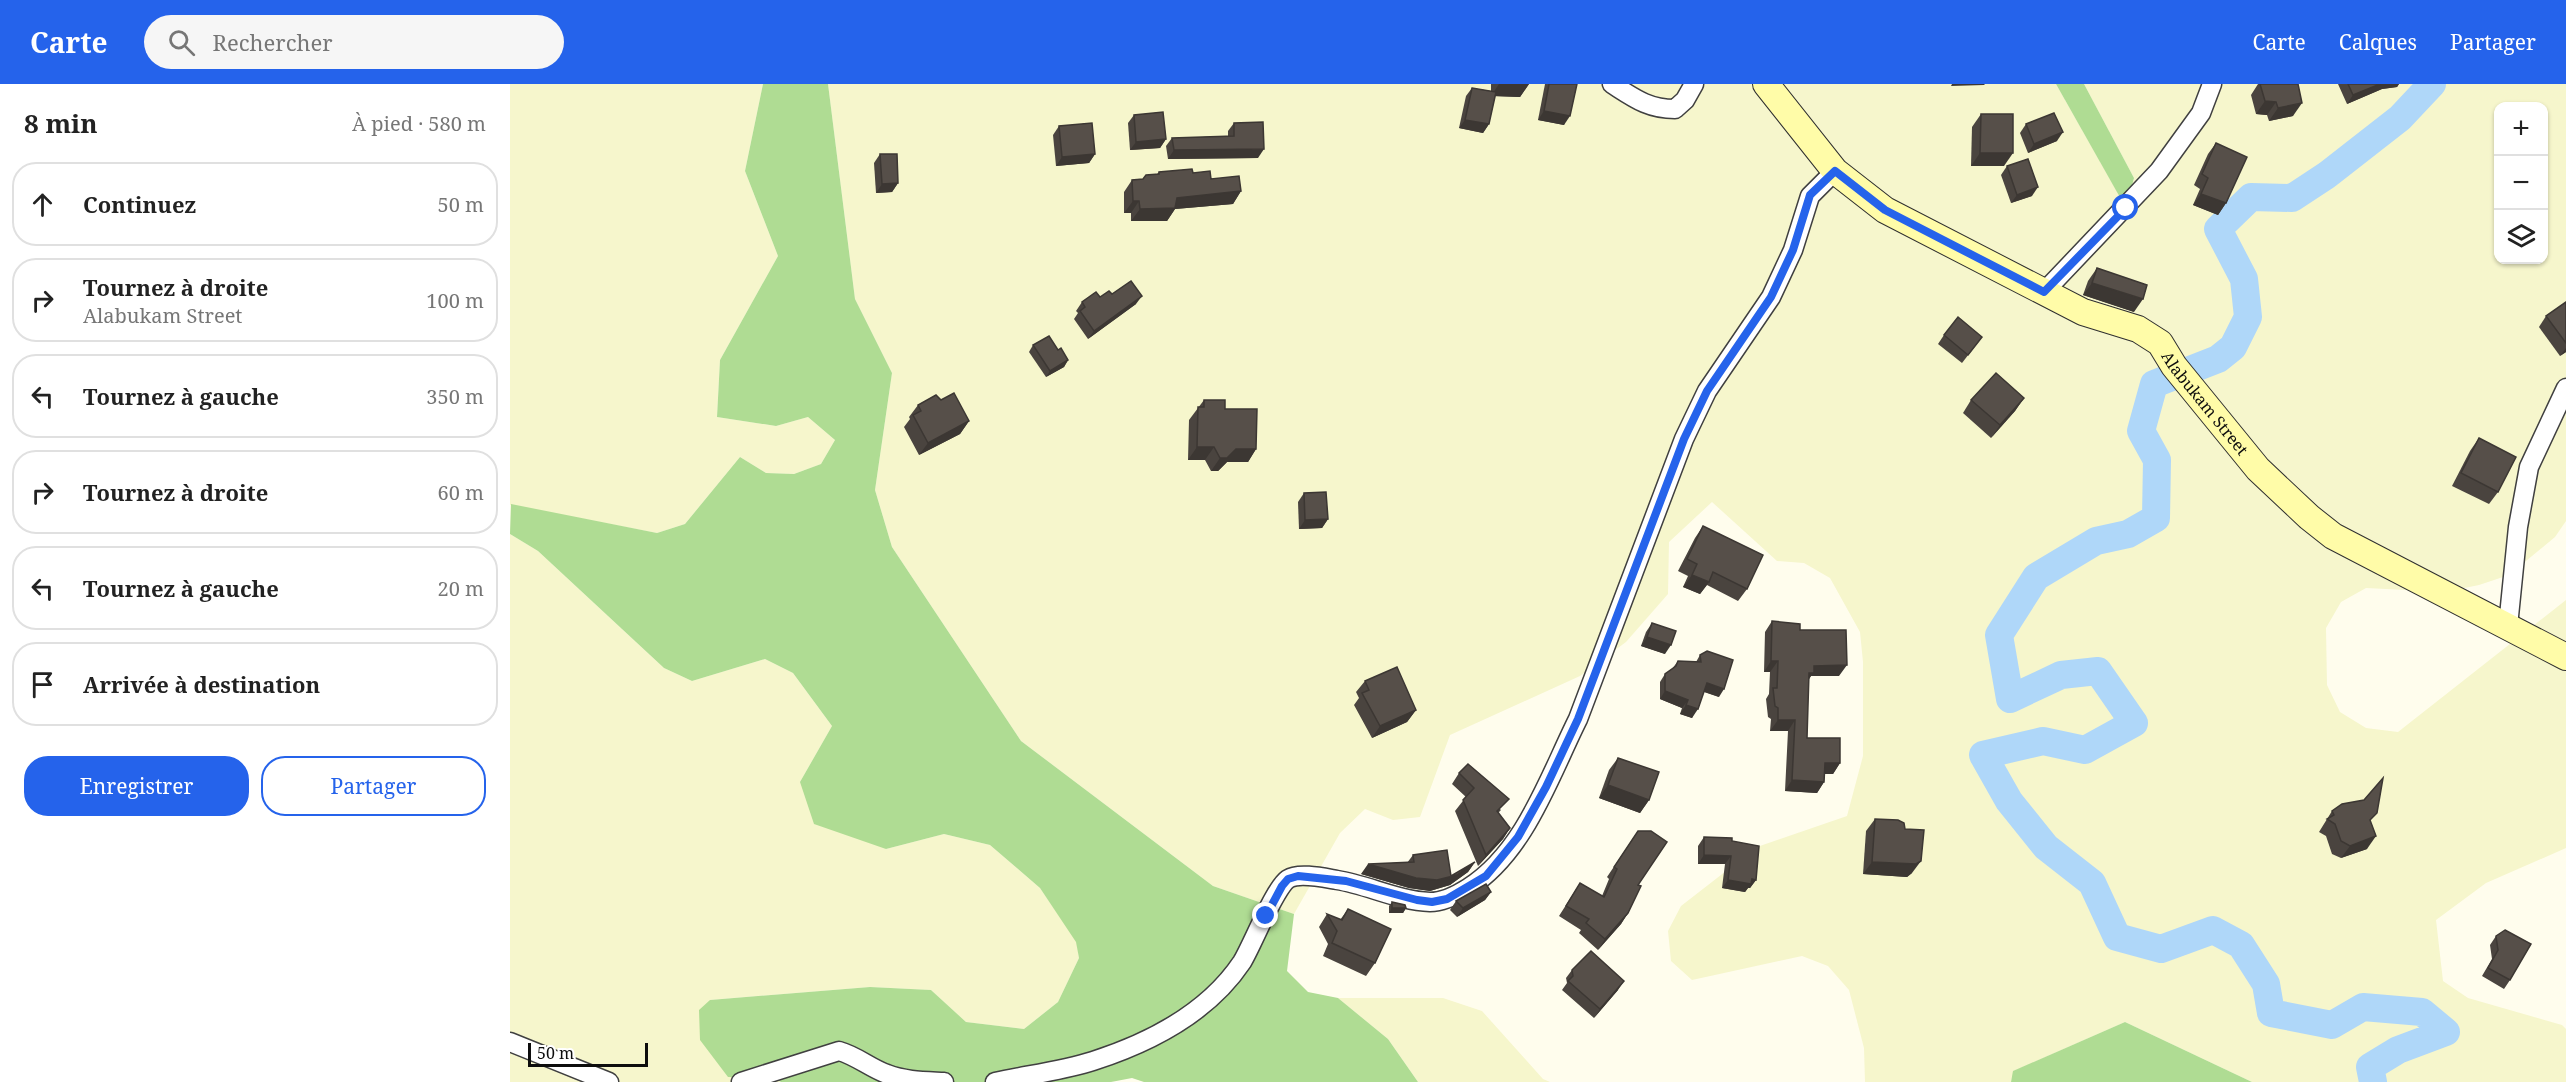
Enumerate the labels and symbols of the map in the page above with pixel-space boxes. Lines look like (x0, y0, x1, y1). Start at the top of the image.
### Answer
route start (2112, 194, 2138, 220)
street label: Alabukam Street (2157, 347, 2254, 460)
route end (1252, 902, 1278, 928)
scale bar (528, 1040, 648, 1068)

